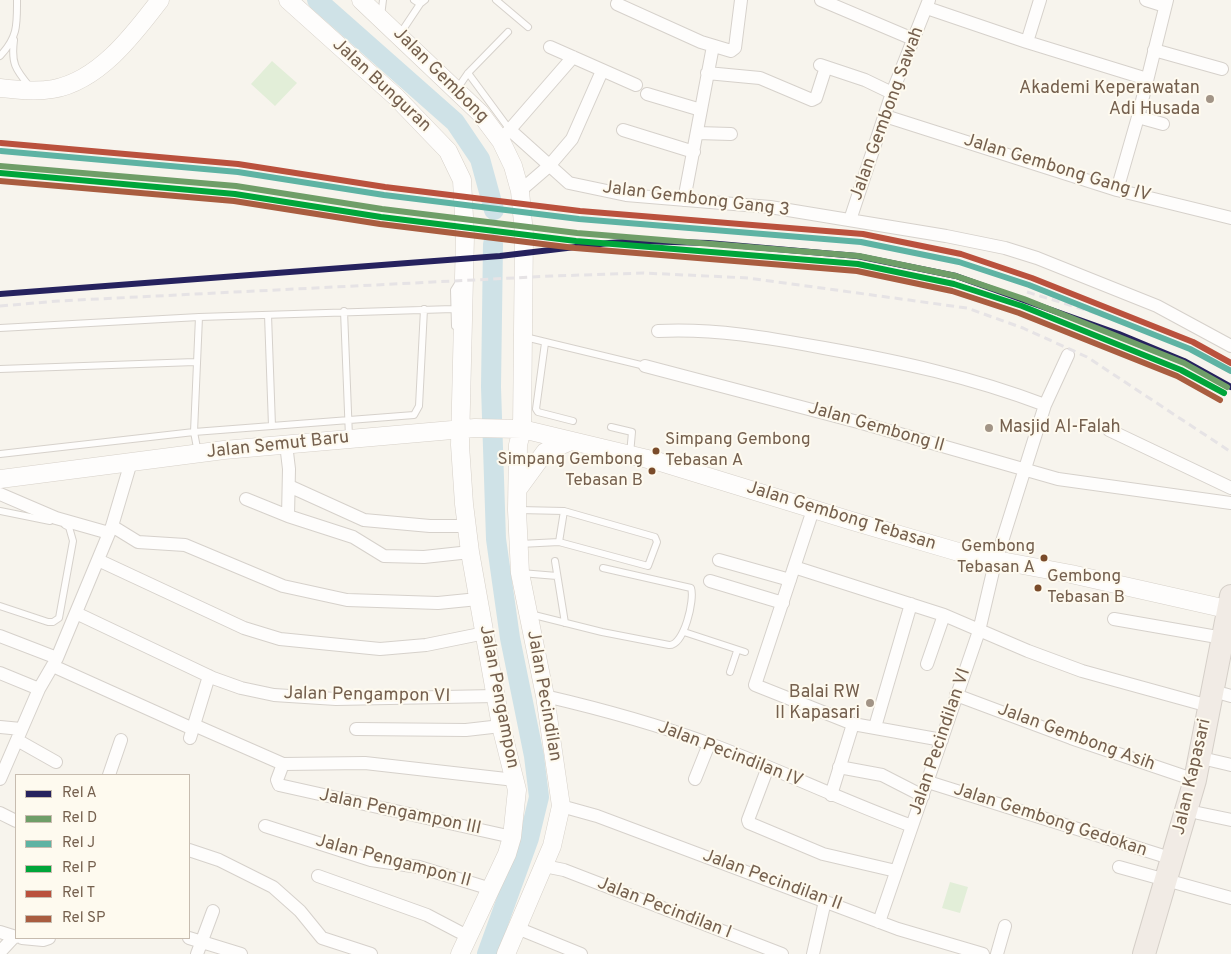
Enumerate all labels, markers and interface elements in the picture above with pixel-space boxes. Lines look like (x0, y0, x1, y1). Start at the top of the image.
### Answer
street label: Jalan Gembong (388, 24, 492, 128)
street label: Jalan Gembong Sawah (847, 24, 929, 204)
street label: Jalan Bunguran (327, 35, 435, 137)
place label: Akademi Keperawatan Adi Husada (1019, 78, 1200, 120)
marker: Akademi Keperawatan Adi Husada (1204, 93, 1216, 105)
street label: Jalan Gembong Gang IV (961, 130, 1153, 208)
street label: Jalan Gembong Gang 3 (601, 178, 791, 222)
street label: Jalan Gembong II (805, 398, 947, 458)
place label: Masjid Al-Falah (999, 417, 1121, 439)
marker: Masjid Al-Falah (983, 422, 995, 434)
street label: Jalan Semut Baru (206, 428, 350, 464)
place label: Simpang Gembong Tebasan A (665, 431, 811, 471)
marker: Simpang Gembong Tebasan A (651, 446, 661, 456)
place label: Simpang Gembong Tebasan B (497, 451, 643, 491)
marker: Simpang Gembong Tebasan B (647, 466, 657, 476)
street label: Jalan Gembong Tebasan (744, 478, 938, 556)
place label: Gembong Tebasan A (957, 538, 1035, 578)
marker: Gembong Tebasan A (1039, 553, 1049, 563)
place label: Gembong Tebasan B (1047, 568, 1125, 608)
marker: Gembong Tebasan B (1033, 583, 1043, 593)
street label: Jalan Pengampon (473, 623, 523, 771)
street label: Jalan Pecindilan (521, 629, 565, 763)
street label: Jalan Pecindilan VI (906, 666, 976, 818)
place label: Balai RW II Kapasari (775, 682, 860, 724)
street label: Jalan Pengampon VI (283, 684, 451, 708)
marker: Balai RW II Kapasari (864, 697, 876, 709)
street label: Jalan Gembong Asih (994, 699, 1158, 777)
street label: Jalan Pecindilan IV (654, 717, 806, 793)
street label: Jalan Kapasari (1169, 717, 1217, 837)
legend (15, 774, 190, 939)
street label: Jalan Gembong Gedokan (951, 779, 1149, 863)
text: Rel A (62, 784, 97, 803)
street label: Jalan Pengampon III (317, 785, 483, 841)
text: Rel D (62, 809, 97, 828)
street label: Jalan Pengampon II (313, 831, 473, 893)
text: Rel J (62, 834, 95, 853)
street label: Jalan Pecindilan II (699, 846, 845, 916)
text: Rel P (62, 859, 97, 878)
street label: Jalan Pecindilan I (594, 873, 734, 945)
text: Rel T (62, 884, 95, 903)
text: Rel SP (62, 909, 106, 928)

